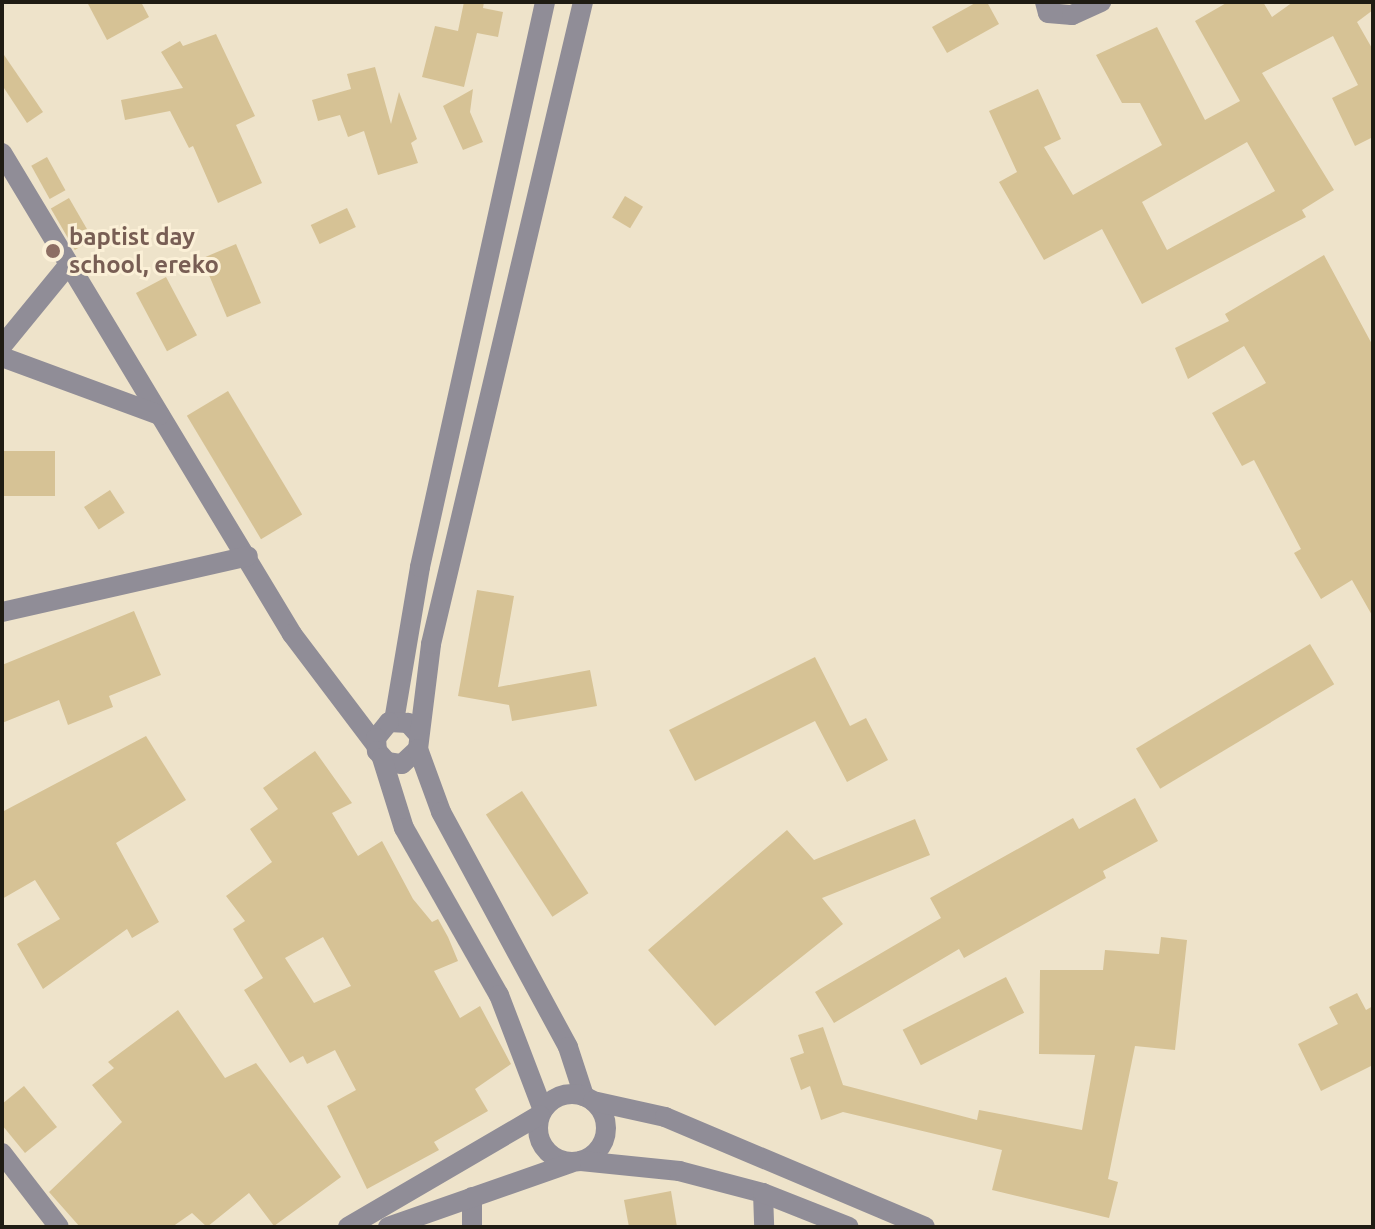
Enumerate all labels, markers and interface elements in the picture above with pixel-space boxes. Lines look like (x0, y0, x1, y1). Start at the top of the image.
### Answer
place label: baptist day school, ereko (69, 223, 219, 279)
marker: baptist day school, ereko (44, 242, 62, 260)

